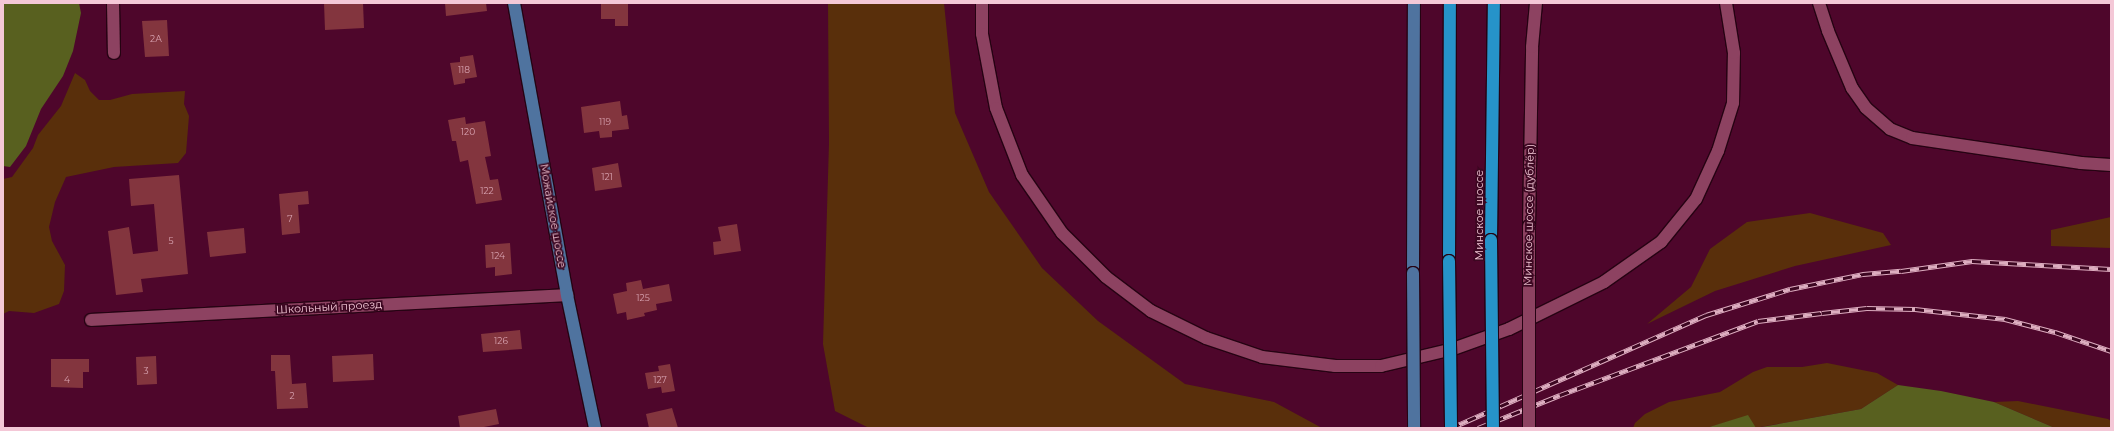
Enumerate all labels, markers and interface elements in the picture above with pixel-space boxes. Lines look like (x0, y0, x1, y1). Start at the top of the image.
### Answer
house number: 2А (150, 34, 162, 44)
house number: 118 (458, 65, 470, 75)
house number: 119 (599, 117, 611, 127)
house number: 120 (461, 127, 475, 137)
street label: Минское шоссе (дублёр) (1521, 144, 1537, 286)
street label: Можайское шоссе (537, 163, 569, 269)
street label: Минское шоссе (1472, 170, 1486, 260)
house number: 121 (601, 172, 613, 182)
house number: 122 (480, 186, 494, 196)
house number: 7 (287, 214, 293, 224)
house number: 5 (168, 236, 174, 246)
house number: 124 (491, 251, 505, 261)
house number: 125 (636, 293, 650, 303)
street label: Школьный проезд (275, 298, 383, 316)
house number: 126 (494, 336, 508, 346)
house number: 3 (143, 366, 149, 376)
house number: 4 (64, 375, 70, 385)
house number: 127 (653, 375, 667, 385)
house number: 2 (289, 391, 295, 401)

